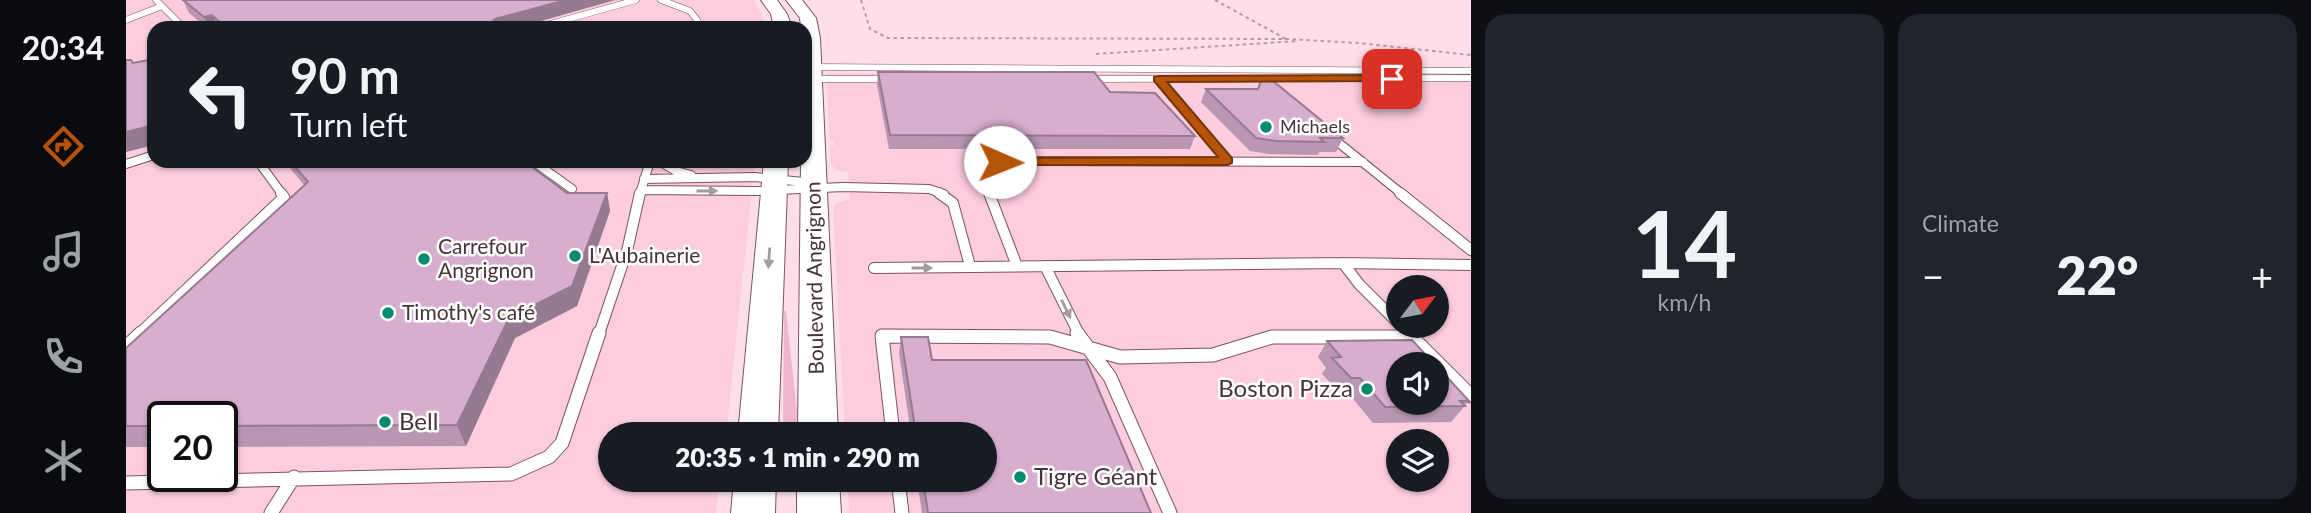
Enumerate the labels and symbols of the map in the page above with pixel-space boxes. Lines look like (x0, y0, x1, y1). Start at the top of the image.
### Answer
pin (1362, 49, 1422, 109)
place label: Michaels (1280, 115, 1350, 137)
marker: Michaels (1258, 119, 1274, 135)
position arrow (963, 125, 1037, 199)
street label: Boulevard Angrignon (799, 181, 828, 375)
one-way arrow (697, 185, 719, 197)
place label: Carrefour Angrignon (438, 233, 534, 282)
place label: L'Aubainerie (589, 242, 700, 267)
one-way arrow (763, 247, 774, 269)
marker: L'Aubainerie (567, 248, 583, 264)
marker: Carrefour Angrignon (416, 251, 432, 267)
one-way arrow (911, 262, 933, 274)
north arrow (1386, 275, 1449, 338)
place label: Timothy's café (402, 299, 535, 324)
one-way arrow (1060, 299, 1072, 319)
marker: Timothy's café (380, 305, 396, 321)
place label: Boston Pizza (1218, 373, 1353, 402)
marker: Boston Pizza (1359, 381, 1375, 397)
speed limit sign: 20 (147, 401, 238, 492)
place label: Bell (399, 406, 438, 435)
marker: Bell (377, 414, 393, 430)
place label: Tigre Géant (1034, 461, 1158, 490)
marker: Tigre Géant (1012, 469, 1028, 485)

